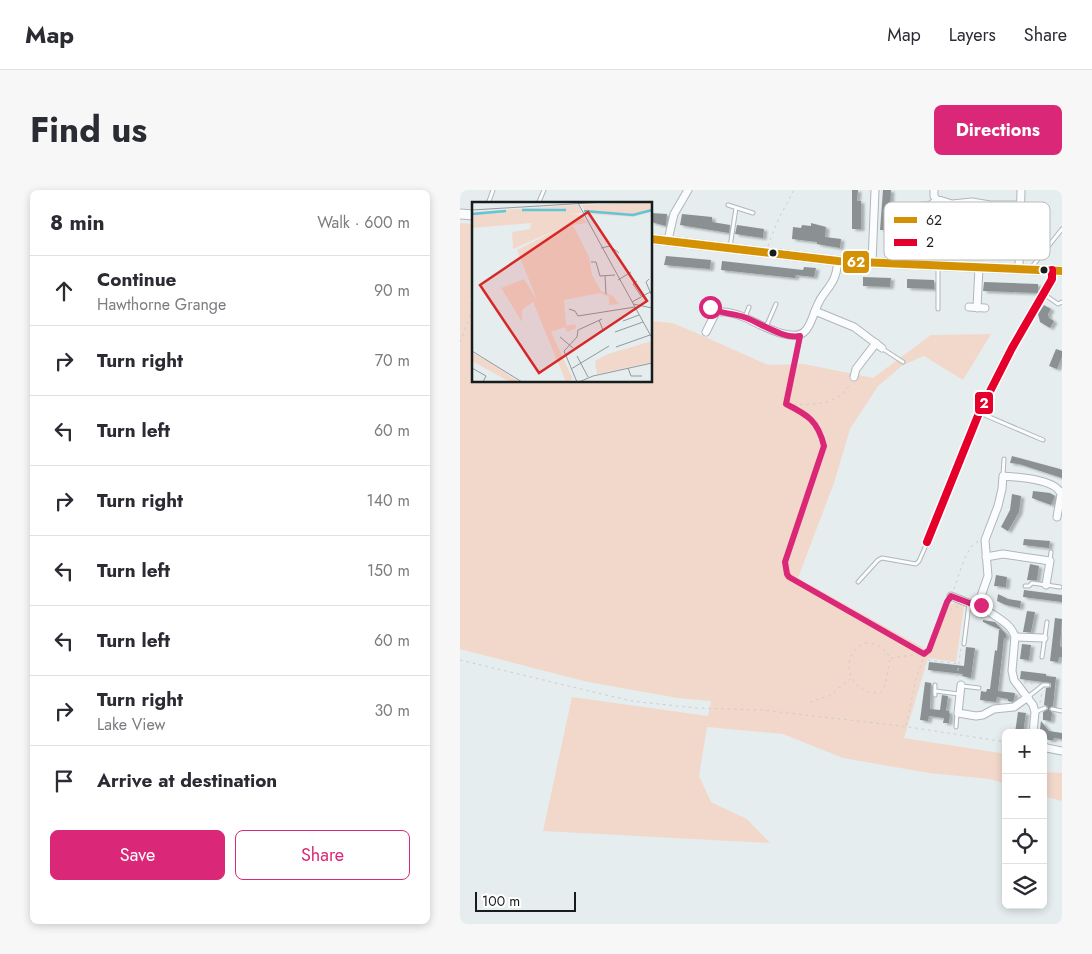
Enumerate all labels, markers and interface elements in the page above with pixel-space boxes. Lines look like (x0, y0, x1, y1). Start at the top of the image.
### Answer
text: Map (25, 17, 74, 52)
text: Map (887, 22, 921, 48)
text: Layers (949, 22, 996, 48)
text: Share (1024, 22, 1067, 48)
text: Find us (30, 105, 147, 155)
button: Directions (934, 105, 1062, 155)
inset map (472, 202, 652, 382)
legend (884, 202, 1050, 260)
text: 8 min (50, 208, 105, 238)
text: 62 (926, 210, 942, 230)
text: Walk · 600 m (317, 211, 410, 234)
text: 2 (926, 232, 934, 252)
unlabelled marker (768, 248, 778, 258)
line badge: 62 (842, 250, 870, 274)
text: 62 (847, 252, 865, 272)
unlabelled marker (1039, 265, 1049, 275)
text: Continue (97, 266, 176, 293)
icon: ahead (50, 277, 78, 305)
text: 90 m (374, 279, 410, 302)
text: Hawthorne Grange (97, 293, 226, 316)
route start (699, 296, 722, 319)
icon: right (50, 347, 78, 375)
text: Turn right (97, 347, 183, 374)
text: 70 m (375, 349, 410, 372)
line badge: 2 (974, 391, 994, 415)
text: 2 (979, 393, 989, 413)
icon: left (50, 417, 78, 445)
text: Turn left (97, 417, 170, 444)
text: 60 m (374, 419, 410, 442)
icon: right (50, 487, 78, 515)
text: Turn right (97, 487, 183, 514)
text: 140 m (367, 489, 410, 512)
icon: left (50, 557, 78, 585)
text: Turn left (97, 557, 170, 584)
text: 150 m (367, 559, 410, 582)
route end (970, 594, 993, 617)
icon: left (50, 627, 78, 655)
text: Turn left (97, 627, 170, 654)
text: 60 m (374, 629, 410, 652)
text: Turn right (97, 686, 183, 713)
icon: right (50, 697, 78, 725)
text: 30 m (374, 699, 410, 722)
text: Lake View (97, 713, 165, 736)
map controls (1002, 729, 1047, 909)
button: + (1002, 729, 1047, 774)
icon: arrive (50, 767, 78, 795)
text: Arrive at destination (97, 767, 277, 794)
button: − (1002, 774, 1047, 819)
button: locate (1002, 819, 1047, 864)
button: Save (50, 830, 225, 880)
button: Share (235, 830, 410, 880)
button: layers (1002, 864, 1047, 909)
scale bar (475, 889, 576, 912)
text: 100 m (482, 891, 520, 911)

